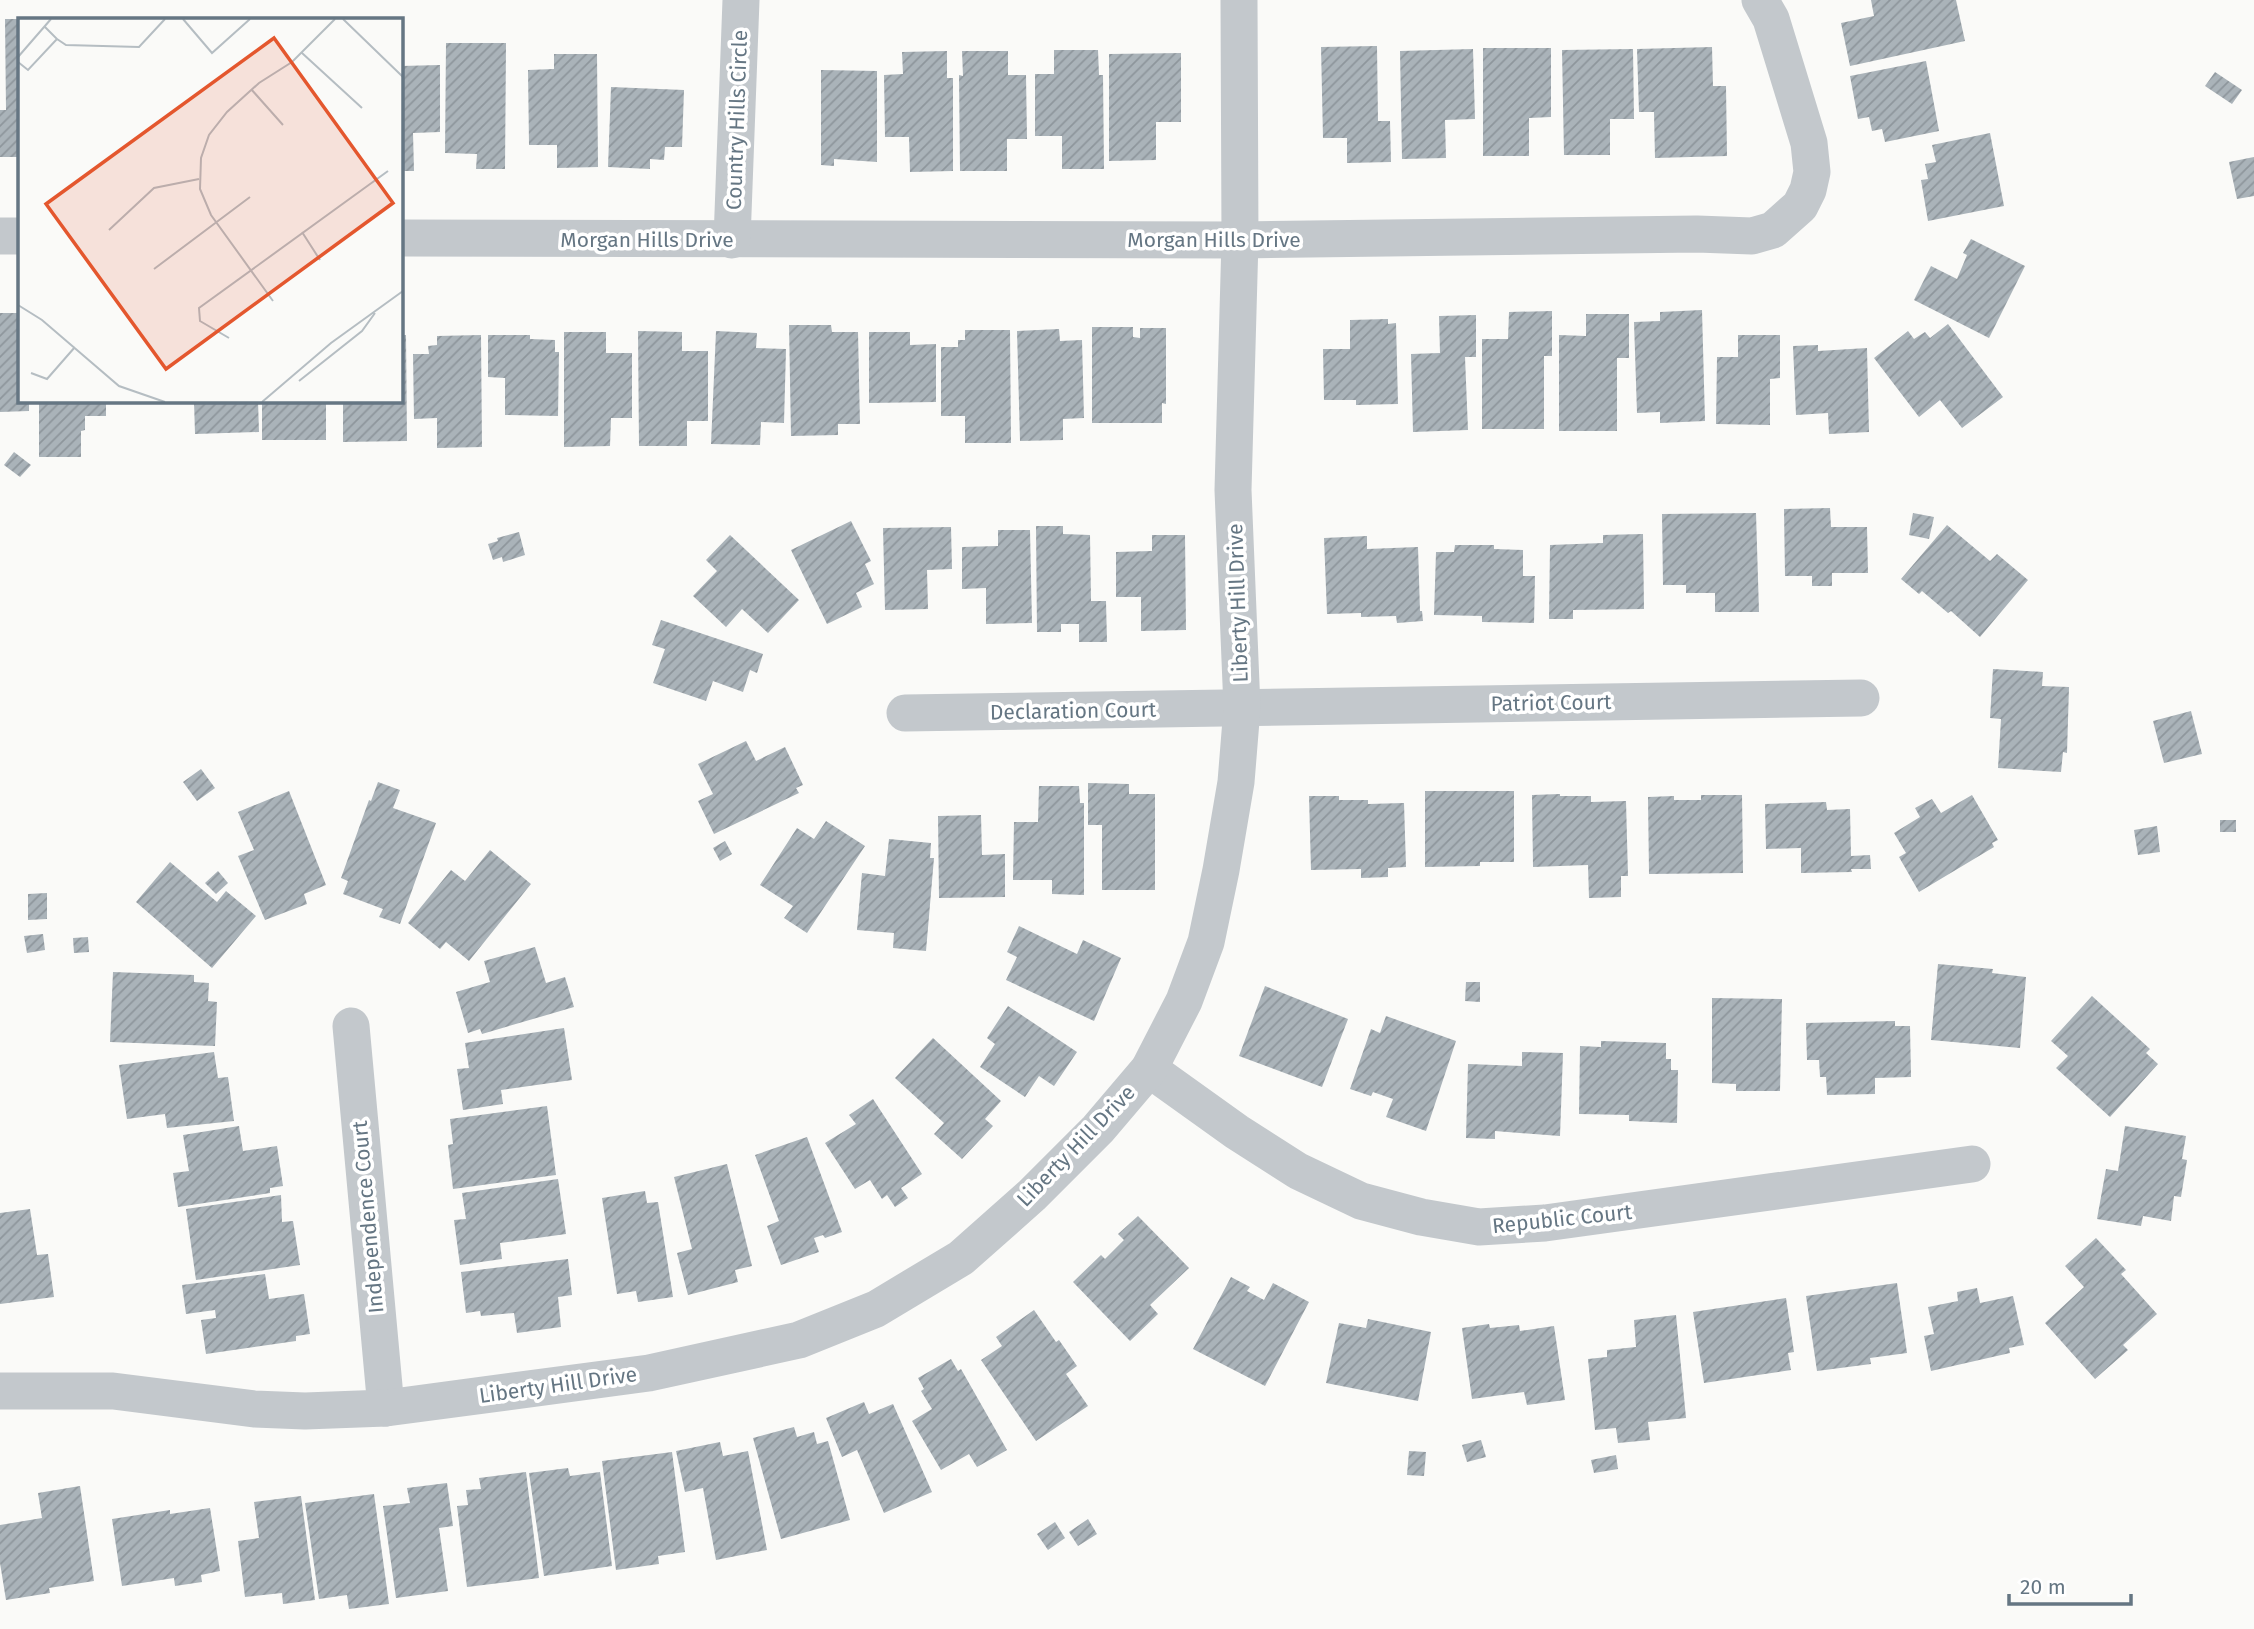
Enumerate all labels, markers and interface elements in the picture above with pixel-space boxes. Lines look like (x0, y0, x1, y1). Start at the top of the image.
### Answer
inset map (18, 18, 402, 402)
street label: Country Hills Circle (721, 29, 753, 211)
street label: Morgan Hills Drive (560, 227, 734, 253)
street label: Morgan Hills Drive (1127, 227, 1301, 253)
street label: Liberty Hill Drive (1222, 523, 1254, 683)
street label: Patriot Court (1490, 689, 1612, 717)
street label: Declaration Court (990, 697, 1157, 725)
street label: Liberty Hill Drive (1011, 1080, 1141, 1212)
street label: Independence Court (347, 1119, 389, 1314)
street label: Republic Court (1491, 1199, 1633, 1239)
street label: Liberty Hill Drive (477, 1361, 639, 1409)
scale bar (2009, 1562, 2132, 1606)
text: 20 m (2020, 1574, 2066, 1600)

